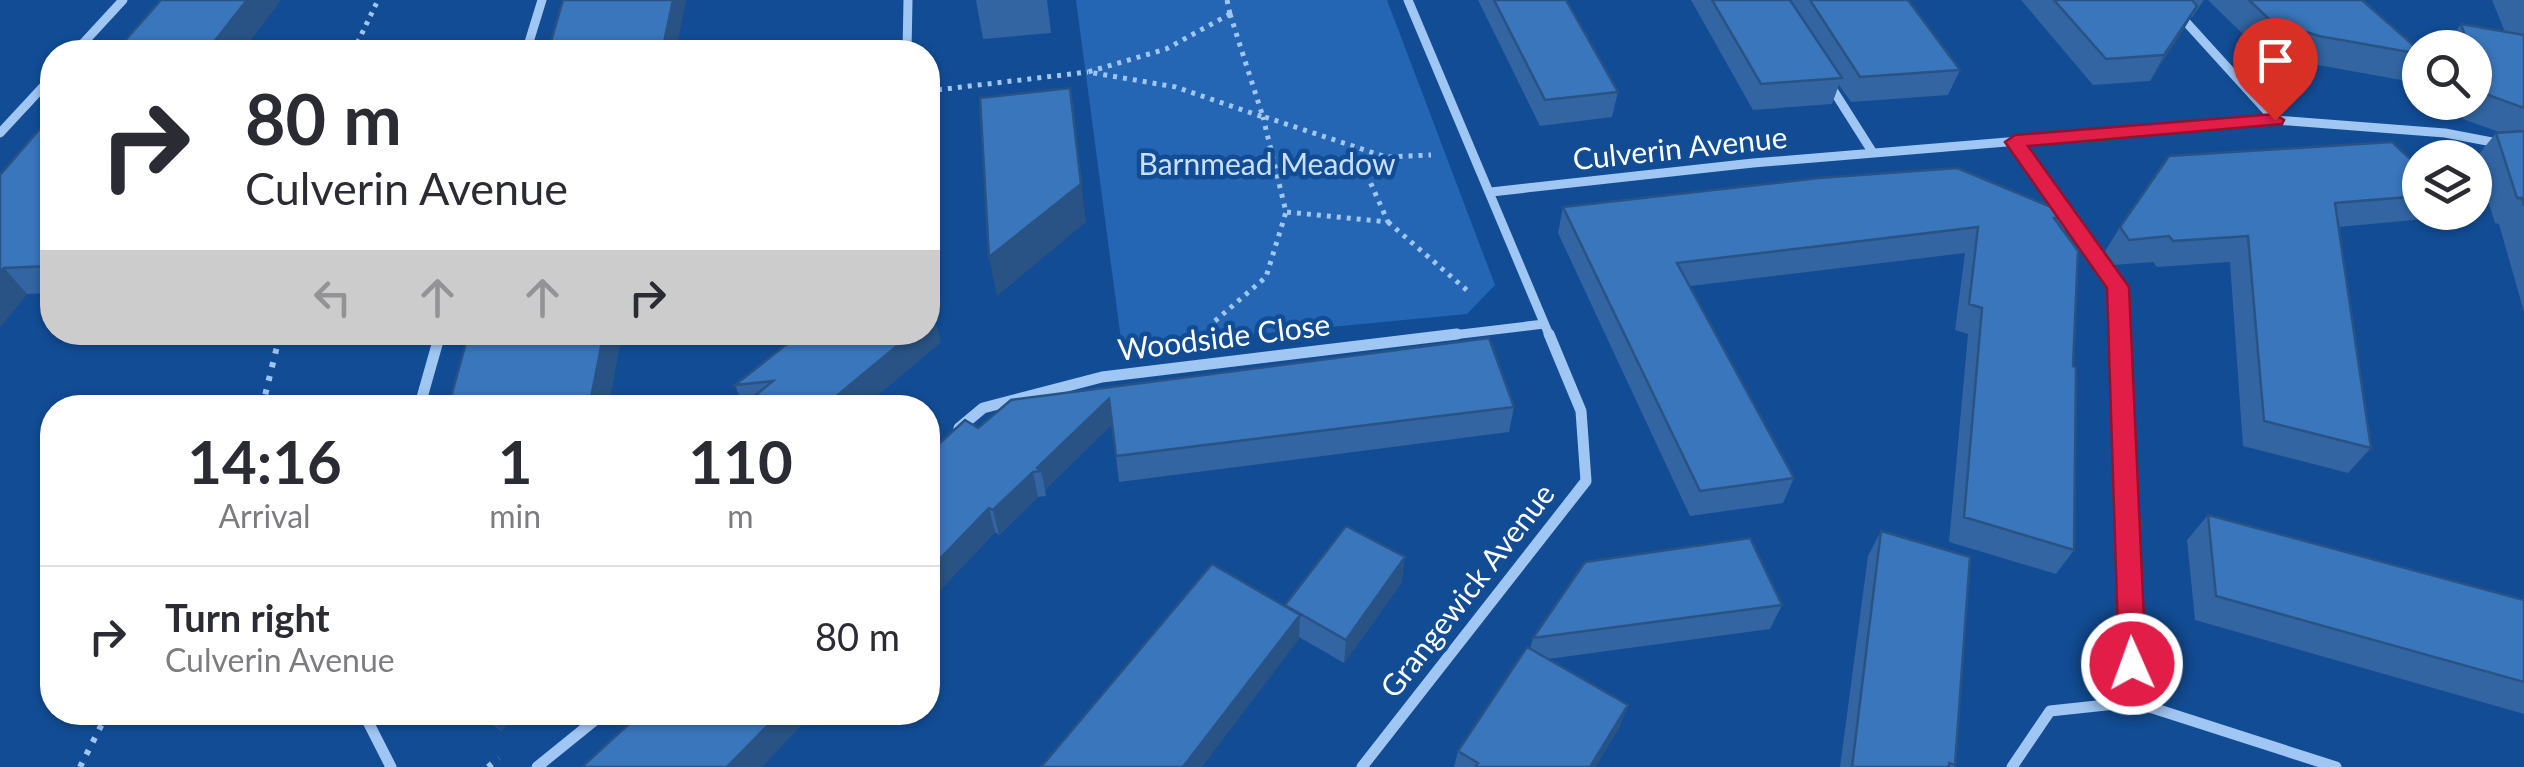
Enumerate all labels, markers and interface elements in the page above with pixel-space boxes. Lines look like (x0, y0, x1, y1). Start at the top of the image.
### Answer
pin (2233, 18, 2318, 121)
map controls (2402, 30, 2492, 230)
button: search (2402, 30, 2492, 120)
icon: arrive (2248, 33, 2303, 88)
text: 80 m (245, 76, 402, 160)
icon: right (80, 80, 210, 210)
street label: Culverin Avenue (1571, 118, 1789, 176)
button: layers (2402, 140, 2492, 230)
park label: Barnmead Meadow (1139, 145, 1396, 181)
text: Culverin Avenue (245, 161, 568, 215)
icon: left (305, 270, 360, 325)
icon: ahead (410, 270, 465, 325)
icon: ahead (515, 270, 570, 325)
icon: right (620, 270, 675, 325)
street label: Woodside Close (1116, 305, 1332, 367)
text: 14:16 (187, 425, 342, 497)
text: 1 (498, 425, 533, 497)
text: 110 (688, 425, 793, 497)
street label: Grangewick Avenue (1372, 476, 1561, 704)
text: Arrival (218, 496, 311, 535)
text: min (489, 496, 541, 535)
text: m (727, 496, 754, 535)
text: Turn right (165, 594, 330, 640)
icon: right (80, 609, 135, 664)
position arrow (2080, 612, 2184, 716)
text: 80 m (815, 613, 900, 659)
text: Culverin Avenue (165, 640, 395, 679)

